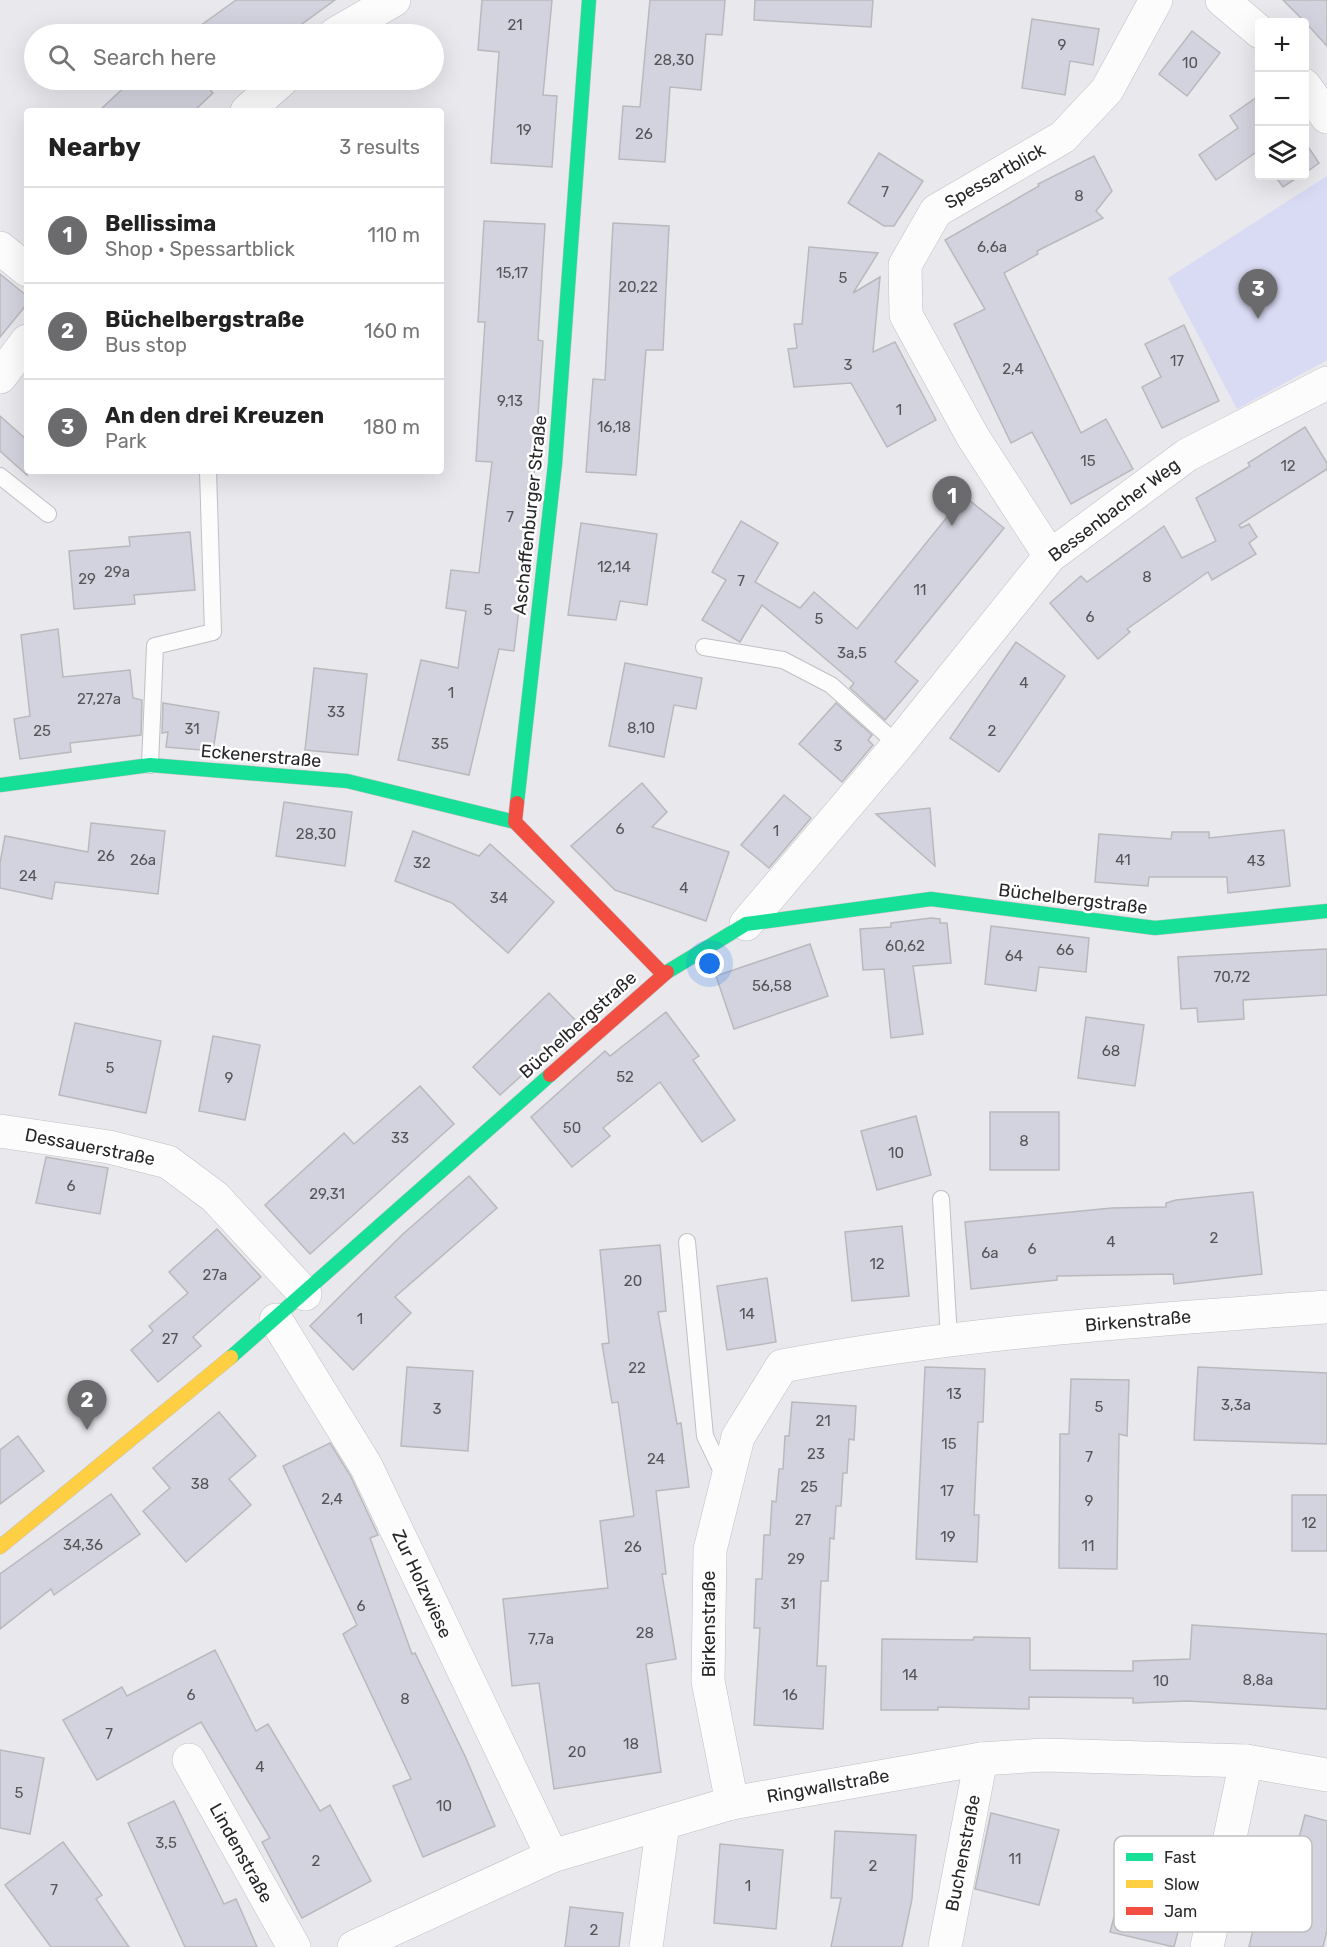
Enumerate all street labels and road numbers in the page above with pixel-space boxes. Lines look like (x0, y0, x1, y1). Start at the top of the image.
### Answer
street label: Spessartblick (941, 138, 1050, 214)
street label: Aschaffenburger Straße (509, 414, 551, 616)
street label: Bessenbacher Weg (1044, 454, 1184, 566)
street label: Eckenerstraße (200, 740, 322, 772)
street label: Büchelbergstraße (997, 879, 1149, 919)
street label: Büchelbergstraße (515, 967, 641, 1083)
street label: Dessauerstraße (23, 1124, 157, 1170)
street label: Birkenstraße (1084, 1305, 1192, 1337)
street label: Zur Holzwiese (387, 1526, 457, 1642)
street label: Birkenstraße (698, 1571, 720, 1677)
street label: Ringwallstraße (765, 1764, 891, 1808)
street label: Buchenstraße (941, 1793, 985, 1913)
street label: Lindenstraße (205, 1799, 277, 1907)

